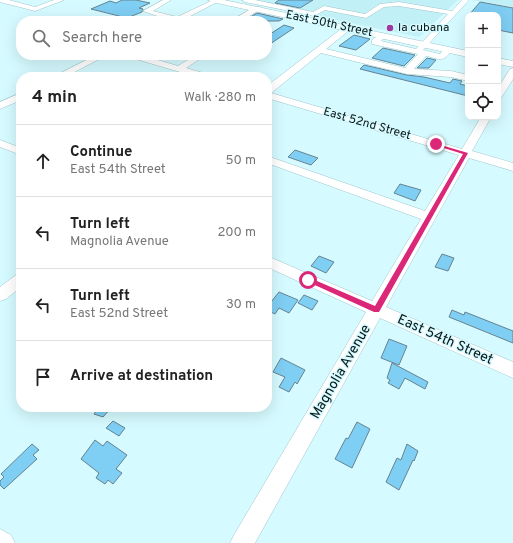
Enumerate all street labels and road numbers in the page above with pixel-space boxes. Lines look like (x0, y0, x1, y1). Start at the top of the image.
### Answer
street label: East 50th Street (284, 7, 374, 41)
street label: East 52nd Street (321, 104, 413, 144)
street label: East 54th Street (394, 311, 496, 369)
street label: Magnolia Avenue (307, 322, 375, 422)

